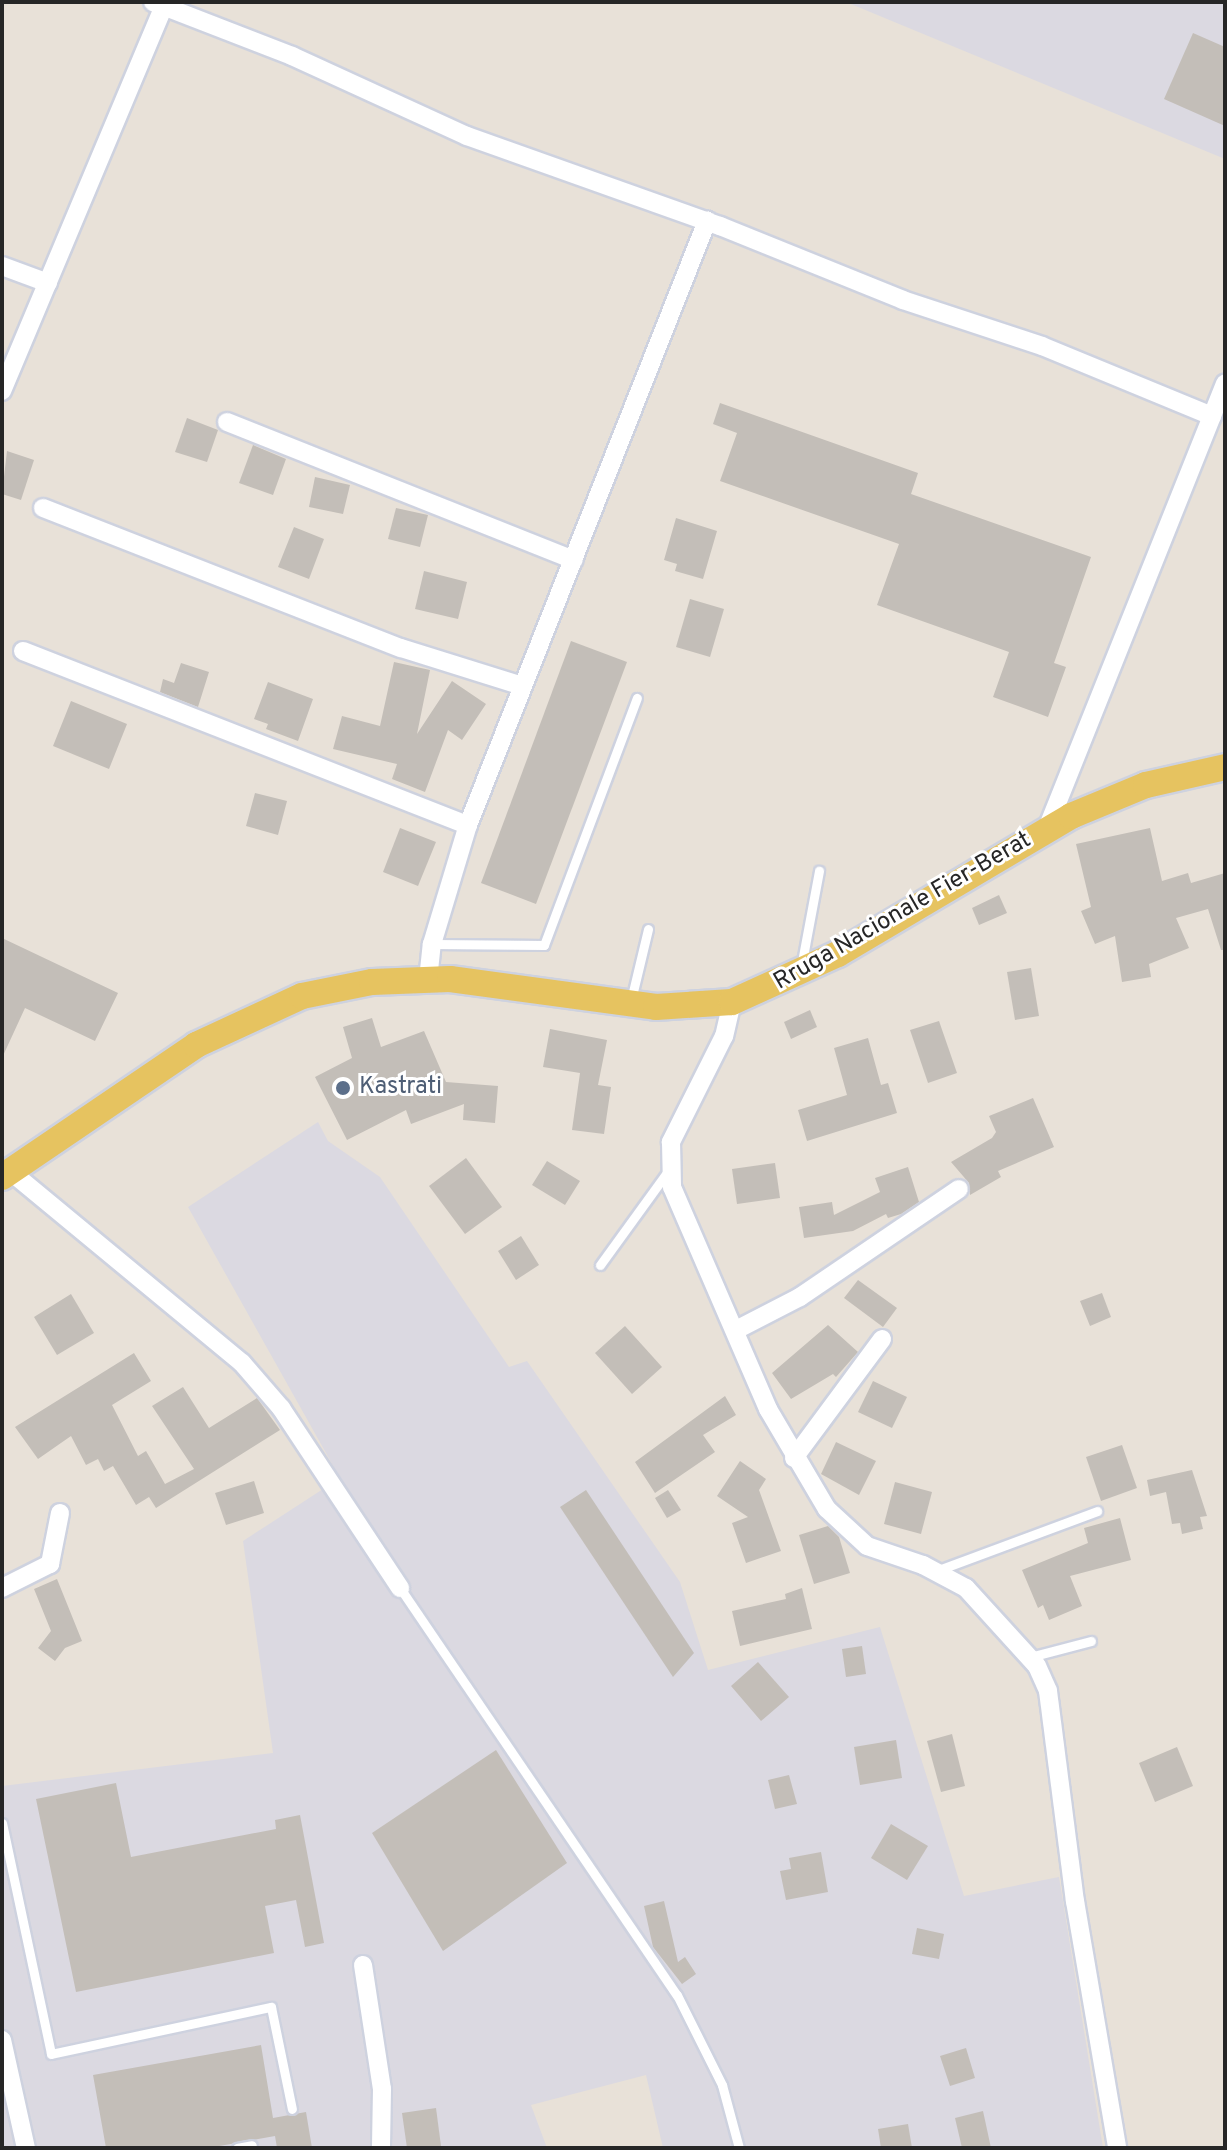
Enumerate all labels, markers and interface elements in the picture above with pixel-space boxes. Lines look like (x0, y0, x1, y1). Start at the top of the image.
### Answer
street label: Rruga Nacionale Fier-Berat (769, 826, 1037, 998)
place label: Kastrati (359, 1074, 442, 1102)
marker: Kastrati (334, 1079, 352, 1097)

